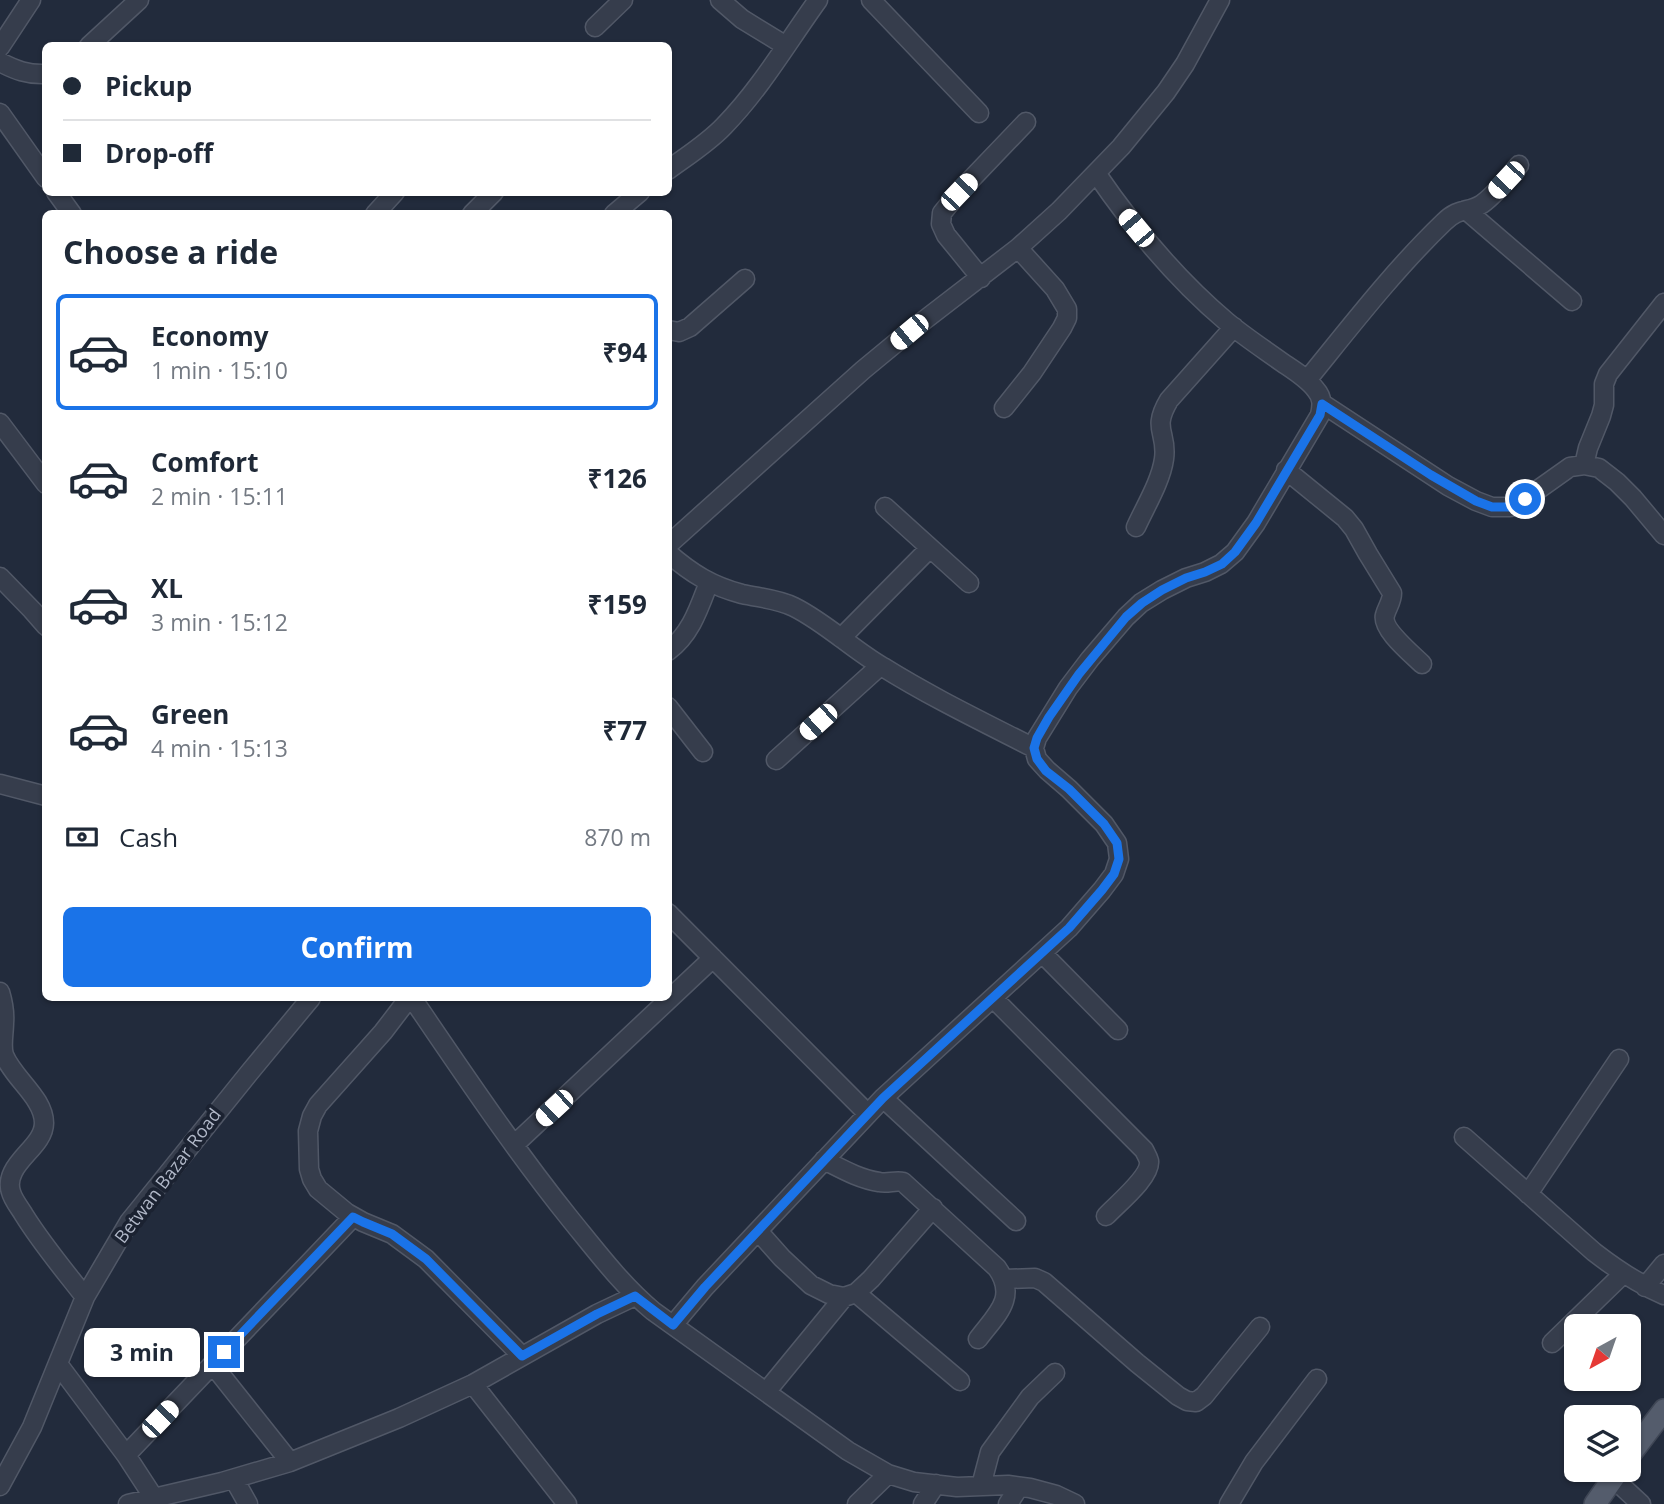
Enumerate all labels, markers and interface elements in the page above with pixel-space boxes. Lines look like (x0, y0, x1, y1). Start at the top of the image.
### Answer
text: Pickup (105, 68, 192, 104)
text: Drop-off (105, 135, 213, 171)
car (1484, 157, 1529, 203)
car (937, 170, 982, 214)
car (1115, 205, 1158, 251)
text: Choose a ride (63, 230, 278, 273)
car (887, 310, 932, 354)
text: Economy (151, 318, 269, 354)
icon: car (67, 321, 130, 384)
text: ₹94 (602, 334, 647, 370)
text: 1 min · 15:10 (151, 354, 288, 386)
text: Comfort (151, 444, 258, 480)
icon: car (67, 447, 130, 510)
text: ₹126 (588, 460, 647, 496)
text: 2 min · 15:11 (151, 480, 288, 512)
route start (1509, 483, 1541, 515)
text: XL (151, 570, 183, 606)
icon: car (67, 573, 130, 636)
text: ₹159 (588, 586, 647, 622)
text: 3 min · 15:12 (151, 606, 288, 638)
text: Green (151, 696, 229, 732)
icon: car (67, 699, 130, 762)
car (796, 700, 841, 744)
text: ₹77 (602, 712, 647, 748)
text: 4 min · 15:13 (151, 732, 288, 764)
icon: cash (63, 818, 101, 856)
text: Cash (119, 819, 178, 855)
text: 870 m (584, 821, 651, 853)
button: Confirm (63, 907, 651, 987)
car (532, 1086, 577, 1130)
street label: Betwan Bazar Road (109, 1103, 226, 1248)
north arrow (1564, 1314, 1642, 1391)
map controls (1564, 1314, 1641, 1482)
callout: 3 min (84, 1328, 200, 1376)
text: 3 min (110, 1336, 174, 1368)
route end (208, 1336, 240, 1368)
car (138, 1397, 183, 1441)
button: layers (1564, 1405, 1641, 1482)

